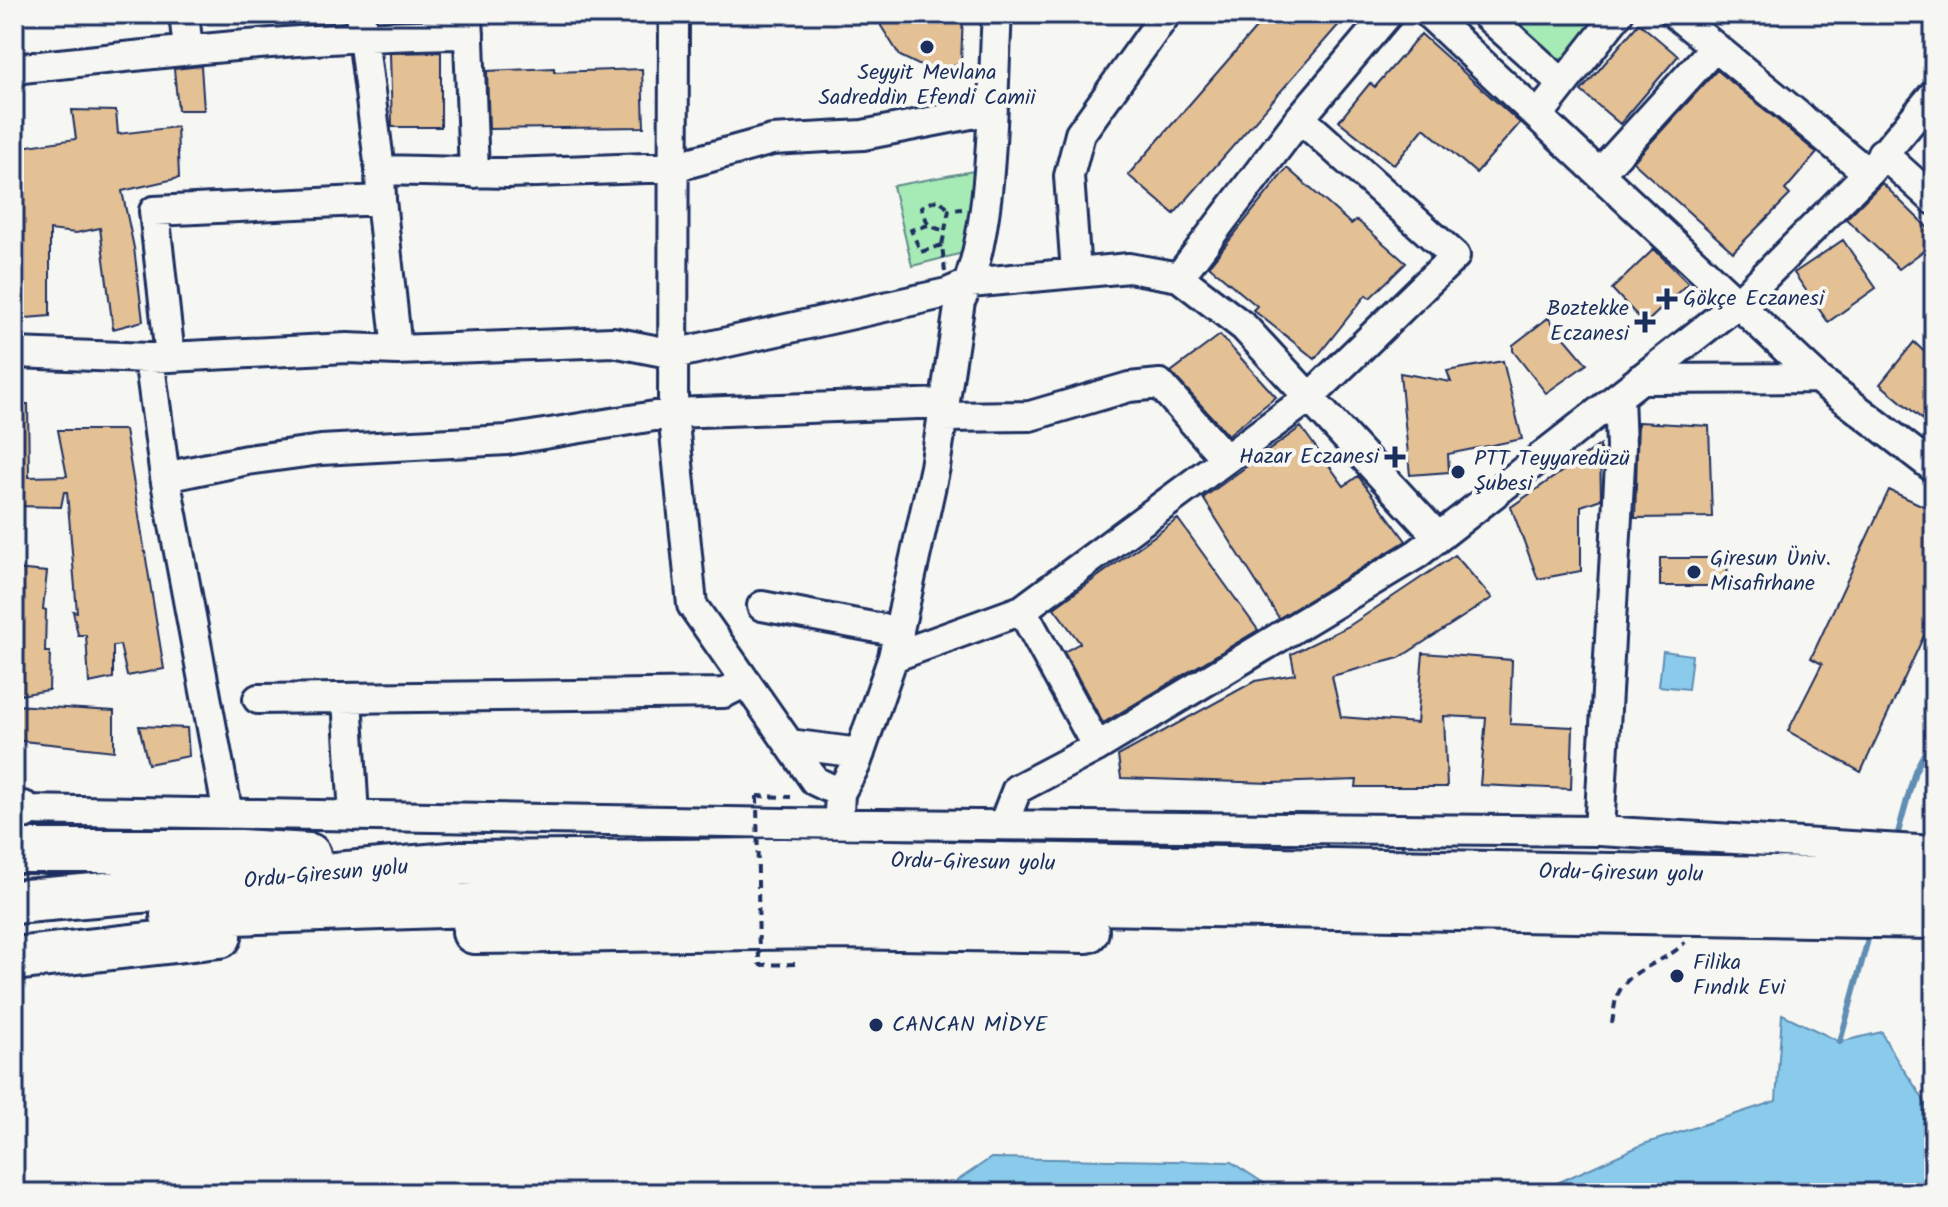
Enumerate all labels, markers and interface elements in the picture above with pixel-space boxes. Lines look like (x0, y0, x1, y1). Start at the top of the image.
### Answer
marker: Seyyit Mevlana Sadreddin Efendi Camii (918, 38, 936, 56)
place label: Seyyit Mevlana Sadreddin Efendi Camii (818, 56, 1036, 116)
place label: Gökçe Eczanesi (1683, 282, 1825, 317)
marker: Gökçe Eczanesi (1658, 290, 1676, 308)
place label: Boztekke Eczanesi (1546, 292, 1630, 352)
marker: Boztekke Eczanesi (1636, 313, 1654, 331)
place label: Hazar Eczanesi (1239, 440, 1380, 475)
place label: PTT Teyyaredüzü Şubesi (1474, 442, 1630, 502)
marker: Hazar Eczanesi (1386, 448, 1404, 466)
marker: PTT Teyyaredüzü Şubesi (1449, 463, 1467, 481)
place label: Giresun Üniv. Misafirhane (1710, 542, 1831, 602)
marker: Giresun Üniv. Misafirhane (1685, 563, 1703, 581)
street label: Ordu-Giresun yolu (890, 844, 1056, 882)
street label: Ordu-Giresun yolu (242, 850, 410, 900)
street label: Ordu-Giresun yolu (1538, 855, 1704, 893)
place label: Filika Fındık Evi (1693, 946, 1786, 1006)
marker: Filika Fındık Evi (1668, 967, 1686, 985)
place label: CANCAN MİDYE (892, 1008, 1049, 1043)
marker: CANCAN MİDYE (867, 1016, 885, 1034)

